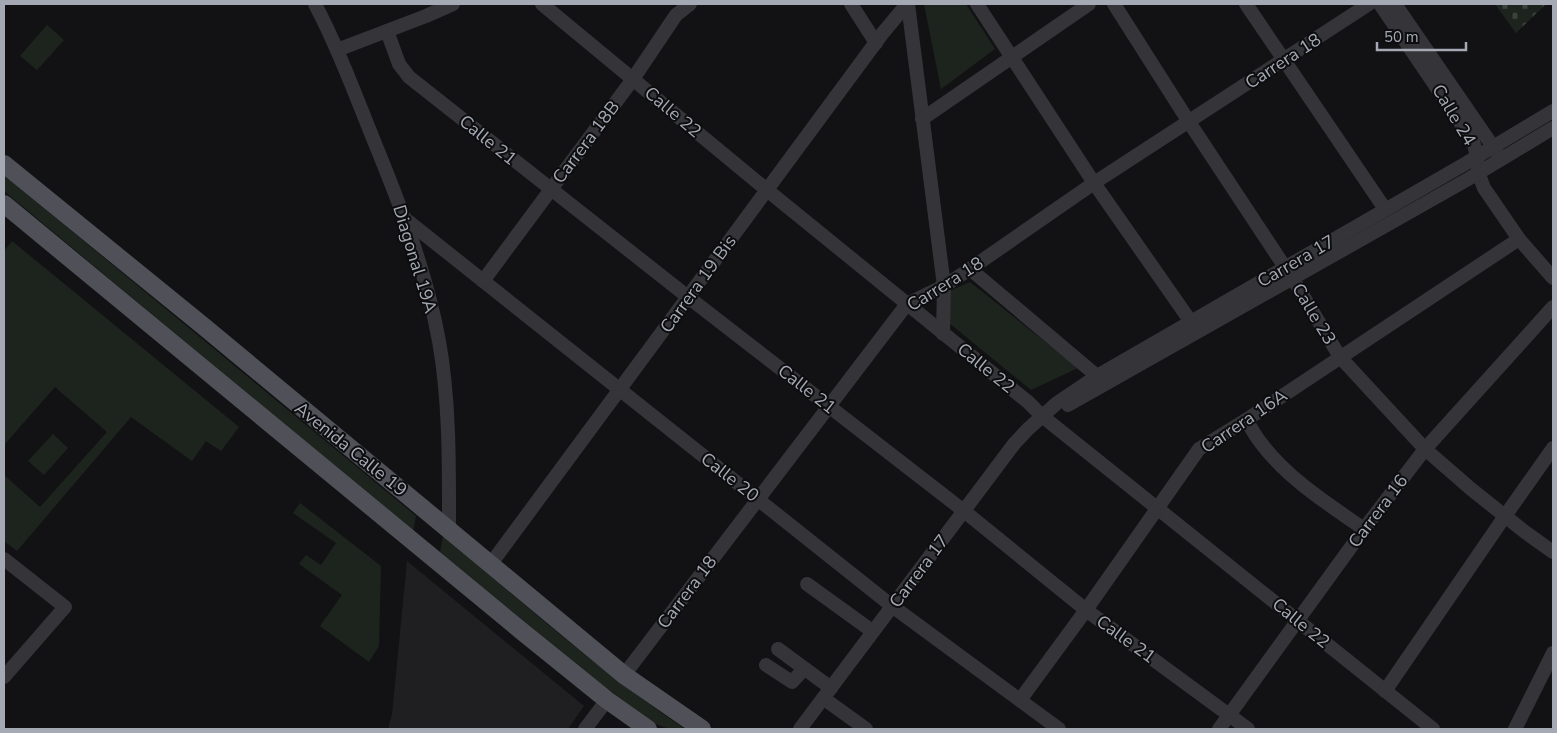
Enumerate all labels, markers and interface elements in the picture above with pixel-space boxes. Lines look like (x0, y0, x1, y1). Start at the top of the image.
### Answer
scale bar (1377, 20, 1466, 52)
text: 50 m (1384, 27, 1419, 47)
street label: Carrera 18 (1240, 28, 1326, 94)
street label: Calle 24 (1426, 80, 1482, 150)
street label: Calle 22 (639, 81, 707, 143)
street label: Carrera 18B (547, 96, 625, 188)
street label: Calle 21 (454, 109, 522, 171)
street label: Diagonal 19A (387, 202, 443, 316)
street label: Carrera 17 (1253, 229, 1339, 293)
street label: Carrera 19 Bis (654, 230, 742, 338)
street label: Carrera 18 (902, 251, 988, 317)
street label: Calle 23 (1286, 279, 1342, 349)
street label: Calle 22 (952, 337, 1020, 399)
street label: Calle 21 (773, 359, 841, 419)
street label: Carrera 16A (1196, 383, 1292, 459)
street label: Avenida Calle 19 (290, 396, 412, 502)
street label: Calle 20 (696, 447, 764, 507)
street label: Carrera 16 (1343, 470, 1413, 552)
street label: Carrera 17 (884, 530, 954, 612)
street label: Carrera 18 (652, 551, 722, 633)
street label: Calle 22 (1267, 592, 1335, 654)
street label: Calle 21 (1092, 609, 1160, 669)

